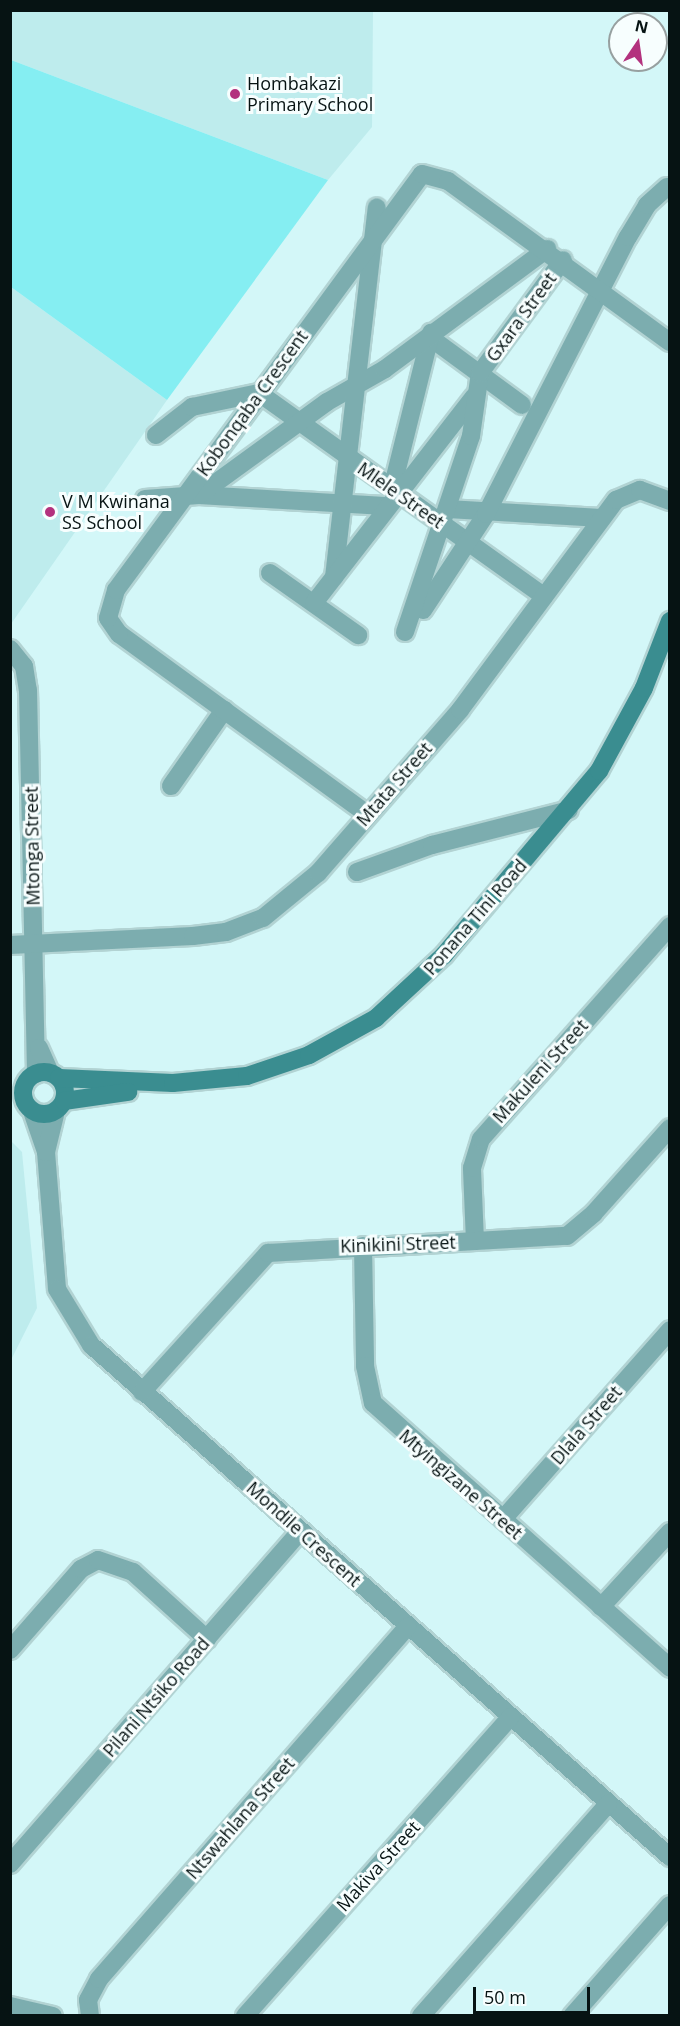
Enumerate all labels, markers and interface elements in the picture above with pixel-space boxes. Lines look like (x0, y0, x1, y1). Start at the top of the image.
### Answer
north arrow (608, 12, 668, 72)
text: N (633, 14, 650, 39)
place label: Hombakazi Primary School (247, 73, 373, 116)
marker: Hombakazi Primary School (228, 87, 242, 101)
street label: Gxara Street (481, 268, 561, 366)
street label: Kobonqaba Crescent (192, 326, 312, 480)
street label: Mlele Street (354, 457, 448, 533)
place label: V M Kwinana SS School (62, 491, 170, 534)
marker: V M Kwinana SS School (43, 505, 57, 519)
street label: Mtata Street (352, 738, 436, 830)
street label: Mtonga Street (20, 786, 44, 906)
street label: Ponana Tini Road (419, 855, 531, 979)
street label: Makuleni Street (488, 1015, 592, 1127)
street label: Kinikini Street (340, 1231, 456, 1257)
street label: Dlala Street (546, 1381, 626, 1469)
street label: Mtyingizane Street (395, 1425, 527, 1543)
street label: Mondile Crescent (242, 1477, 366, 1591)
street label: Pilani Ntsiko Road (98, 1633, 214, 1761)
street label: Ntswahlana Street (181, 1753, 299, 1883)
street label: Makiva Street (332, 1816, 424, 1916)
scale bar (476, 1975, 593, 2013)
text: 50 m (484, 1985, 526, 2009)

